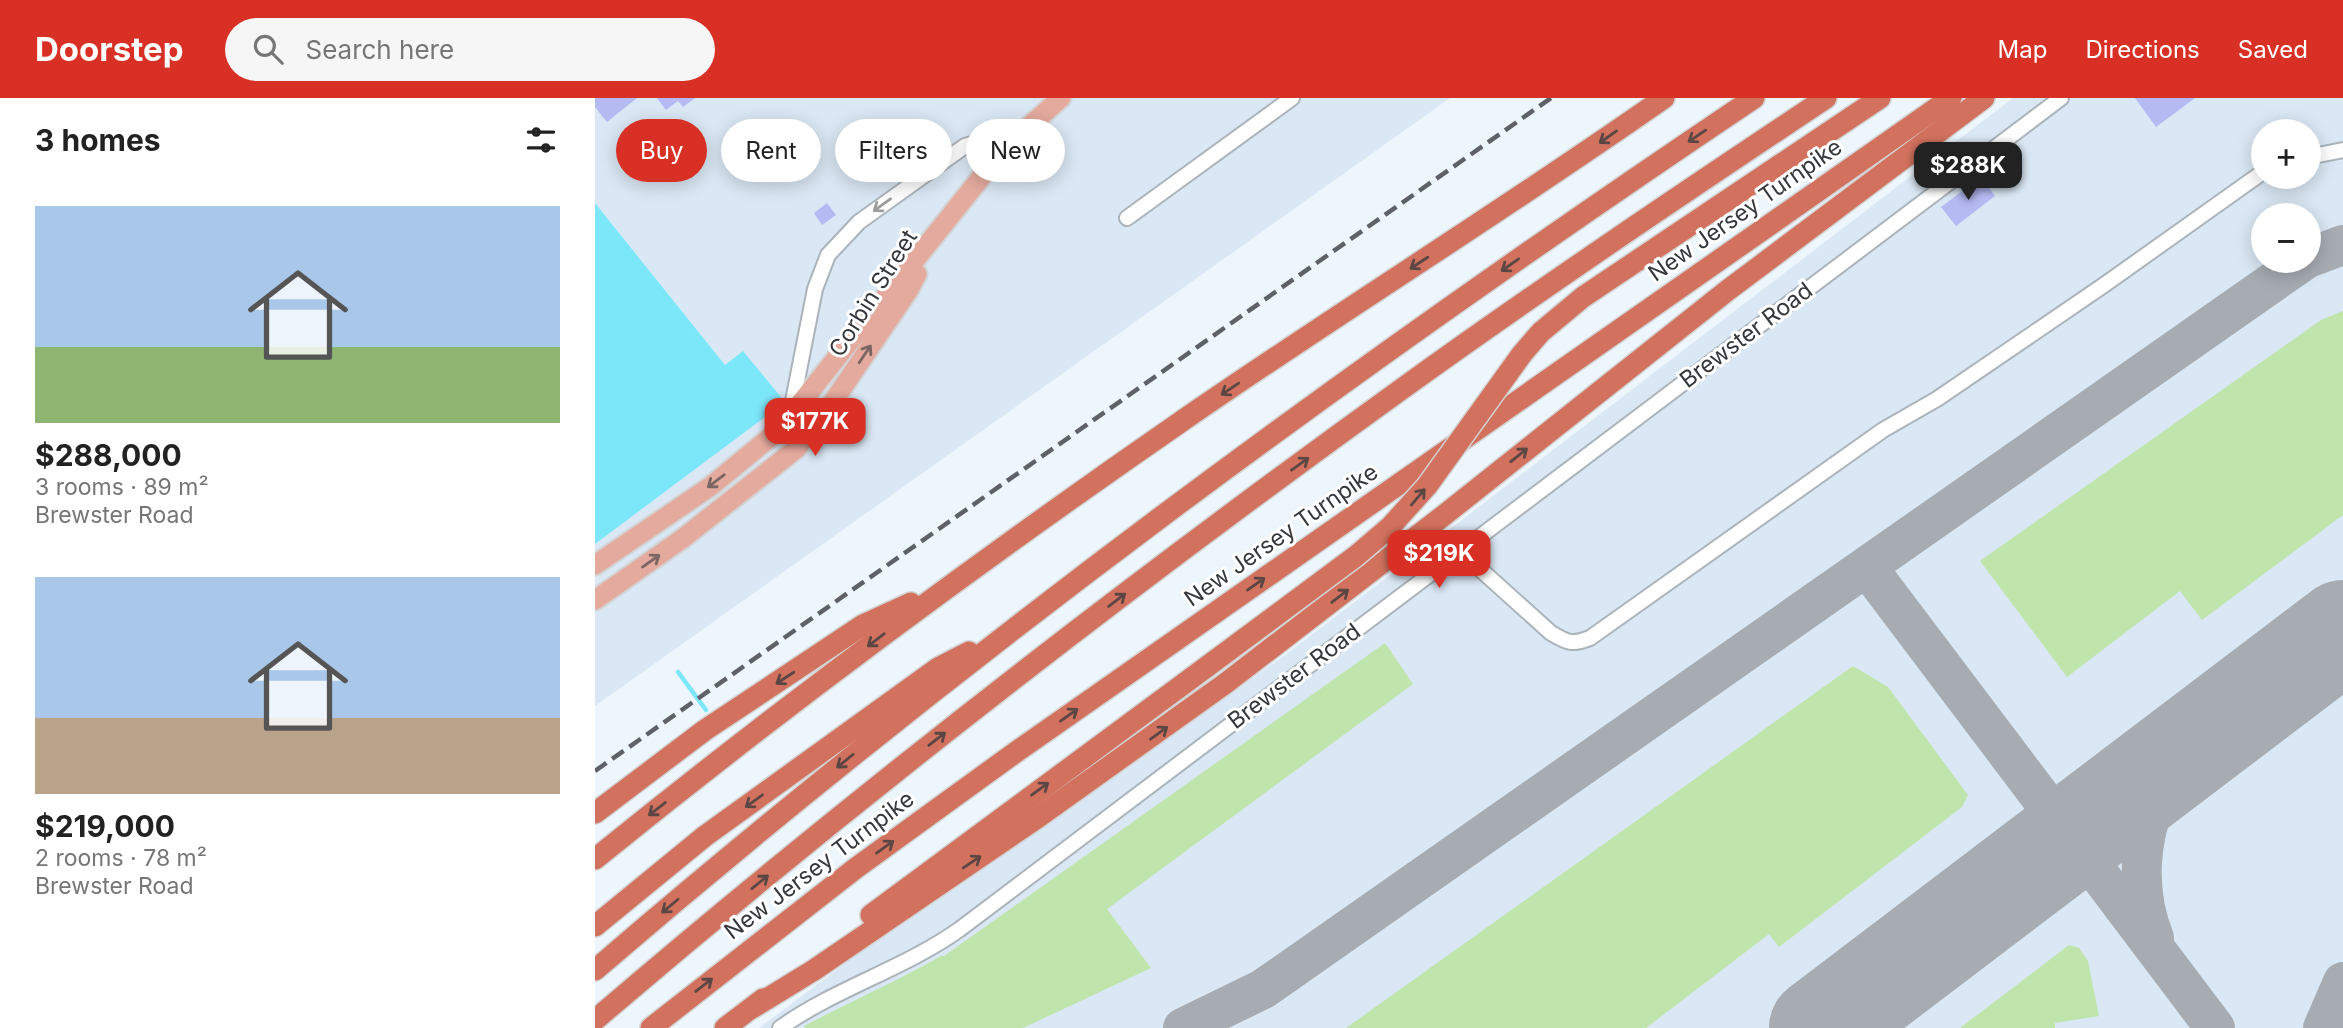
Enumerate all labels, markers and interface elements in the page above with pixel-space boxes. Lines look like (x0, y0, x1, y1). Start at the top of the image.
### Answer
search box (225, 18, 715, 81)
text: Doorstep (35, 29, 183, 69)
icon: search (249, 30, 287, 68)
text: Search here (305, 34, 454, 65)
text: Map (1998, 35, 2047, 64)
text: Directions (2085, 35, 2200, 64)
text: Saved (2238, 35, 2308, 64)
chip: Buy (616, 119, 707, 182)
chip: Rent (721, 119, 821, 182)
chip: Filters (835, 119, 952, 182)
chip: New (966, 119, 1065, 182)
map controls (2251, 119, 2321, 273)
button: + (2251, 119, 2321, 189)
icon: filters (522, 121, 560, 159)
text: 3 homes (35, 122, 161, 158)
one-way arrow (1688, 129, 1707, 143)
one-way arrow (1599, 130, 1618, 144)
street label: New Jersey Turnpike (1643, 133, 1847, 287)
pin: $288K (1919, 142, 2017, 202)
text: $288K (1930, 151, 2006, 179)
one-way arrow (873, 198, 892, 212)
button: − (2251, 203, 2321, 273)
street label: Corbin Street (823, 224, 923, 362)
icon: home (235, 252, 361, 378)
one-way arrow (1410, 256, 1429, 271)
one-way arrow (1501, 258, 1520, 272)
street label: Brewster Road (1674, 276, 1818, 394)
one-way arrow (858, 345, 872, 364)
one-way arrow (1220, 382, 1240, 396)
pin: $177K (766, 398, 864, 458)
text: $177K (781, 407, 849, 435)
text: $288,000 (35, 437, 182, 473)
one-way arrow (1510, 448, 1528, 463)
one-way arrow (1290, 457, 1309, 472)
street label: New Jersey Turnpike (1179, 458, 1383, 612)
text: 3 rooms · 89 m² (35, 473, 209, 501)
one-way arrow (708, 474, 726, 489)
one-way arrow (1410, 488, 1426, 506)
text: Brewster Road (35, 501, 194, 529)
pin: $219K (1390, 531, 1488, 590)
text: $219K (1404, 539, 1474, 567)
one-way arrow (641, 554, 660, 568)
one-way arrow (1246, 577, 1265, 591)
one-way arrow (1331, 588, 1349, 603)
one-way arrow (1107, 592, 1126, 607)
street label: Brewster Road (1222, 617, 1366, 735)
icon: home (235, 623, 361, 749)
one-way arrow (867, 633, 886, 648)
one-way arrow (775, 671, 795, 685)
one-way arrow (1059, 708, 1078, 722)
one-way arrow (1149, 726, 1168, 740)
one-way arrow (928, 732, 946, 747)
one-way arrow (837, 754, 855, 769)
one-way arrow (1030, 782, 1049, 797)
street label: New Jersey Turnpike (719, 785, 919, 945)
one-way arrow (745, 794, 764, 808)
one-way arrow (648, 801, 667, 816)
text: $219,000 (35, 808, 175, 844)
one-way arrow (875, 840, 894, 855)
text: 2 rooms · 78 m² (35, 844, 207, 872)
one-way arrow (962, 855, 981, 870)
text: Brewster Road (35, 872, 194, 900)
one-way arrow (751, 874, 769, 890)
one-way arrow (661, 898, 679, 914)
one-way arrow (694, 978, 713, 993)

